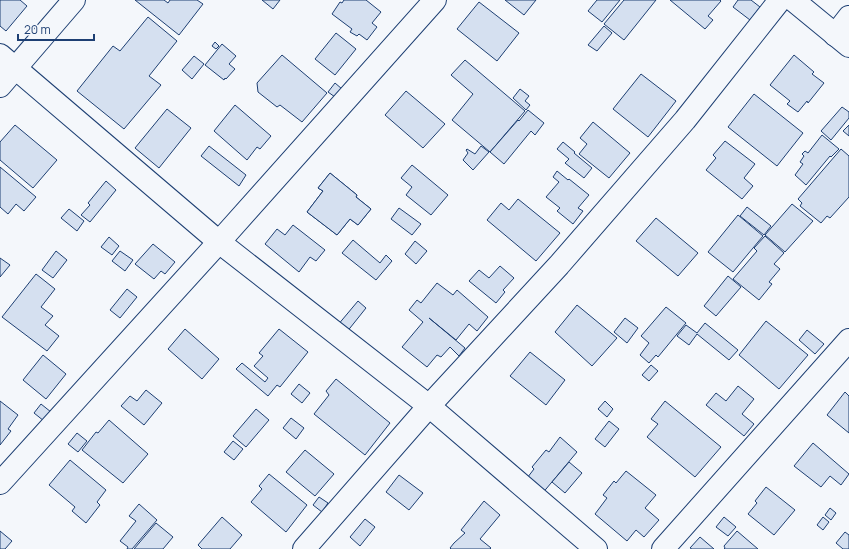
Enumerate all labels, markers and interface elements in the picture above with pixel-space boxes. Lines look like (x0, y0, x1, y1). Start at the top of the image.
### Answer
scale bar (18, 16, 94, 42)
text: 20 m (24, 21, 51, 38)

